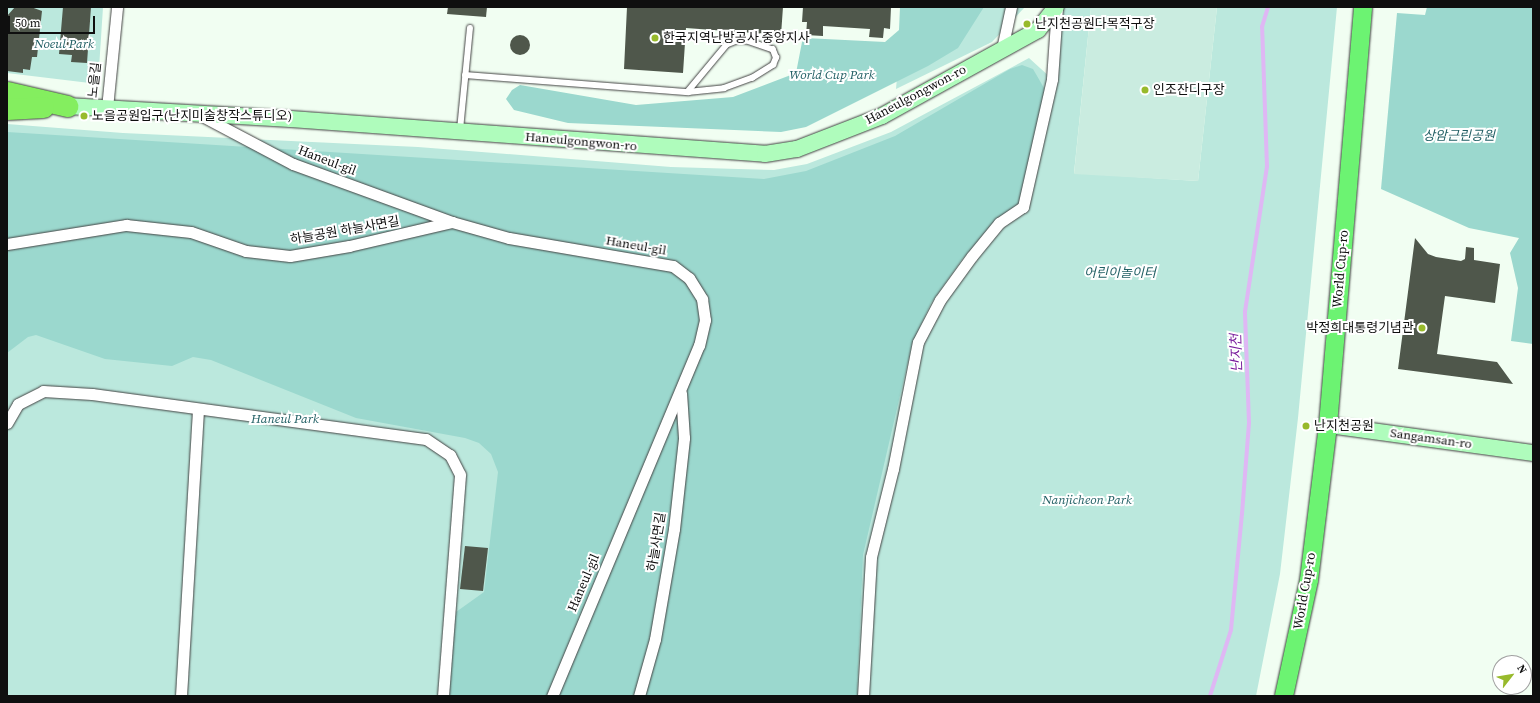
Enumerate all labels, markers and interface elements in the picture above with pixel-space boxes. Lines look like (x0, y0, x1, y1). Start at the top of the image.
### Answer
scale bar (10, 8, 97, 34)
text: 50 m (15, 15, 41, 31)
place label: 난지천공원다목적구장 (1035, 16, 1155, 32)
marker: 난지천공원다목적구장 (1022, 19, 1032, 29)
place label: 한국지역난방공사 중앙지사 (663, 30, 810, 46)
marker: 한국지역난방공사 중앙지사 (650, 33, 660, 43)
park label: Noeul Park (34, 36, 94, 52)
street label: 노을길 (85, 61, 105, 99)
street label: Haneulgongwon-ro (863, 62, 969, 128)
park label: World Cup Park (789, 67, 875, 83)
place label: 인조잔디구장 (1153, 82, 1225, 98)
marker: 인조잔디구장 (1140, 85, 1150, 95)
place label: 노을공원입구(난지미술창작스튜디오) (92, 108, 292, 124)
marker: 노을공원입구(난지미술창작스튜디오) (79, 111, 89, 121)
park label: 상암근린공원 (1423, 128, 1495, 144)
street label: Haneulgongwon-ro (525, 129, 637, 155)
street label: Haneul-gil (296, 143, 358, 179)
street label: 하늘공원 하늘사면길 (289, 214, 401, 248)
street label: World Cup-ro (1330, 229, 1352, 309)
street label: Haneul-gil (605, 233, 667, 259)
park label: 어린이놀이터 (1084, 265, 1156, 281)
place label: 박정희대통령기념관 (1306, 320, 1414, 336)
marker: 박정희대통령기념관 (1417, 323, 1427, 333)
water label: 난지천 (1227, 333, 1245, 373)
park label: Haneul Park (251, 411, 319, 427)
place label: 난지천공원 (1314, 418, 1374, 434)
marker: 난지천공원 (1301, 421, 1311, 431)
street label: Sangamsan-ro (1389, 426, 1473, 452)
park label: Nanjicheon Park (1042, 492, 1132, 508)
street label: 하늘사면길 (645, 511, 669, 573)
street label: World Cup-ro (1291, 551, 1319, 631)
street label: Haneul-gil (565, 552, 603, 614)
north arrow (1492, 655, 1532, 695)
text: N (1513, 662, 1530, 676)

